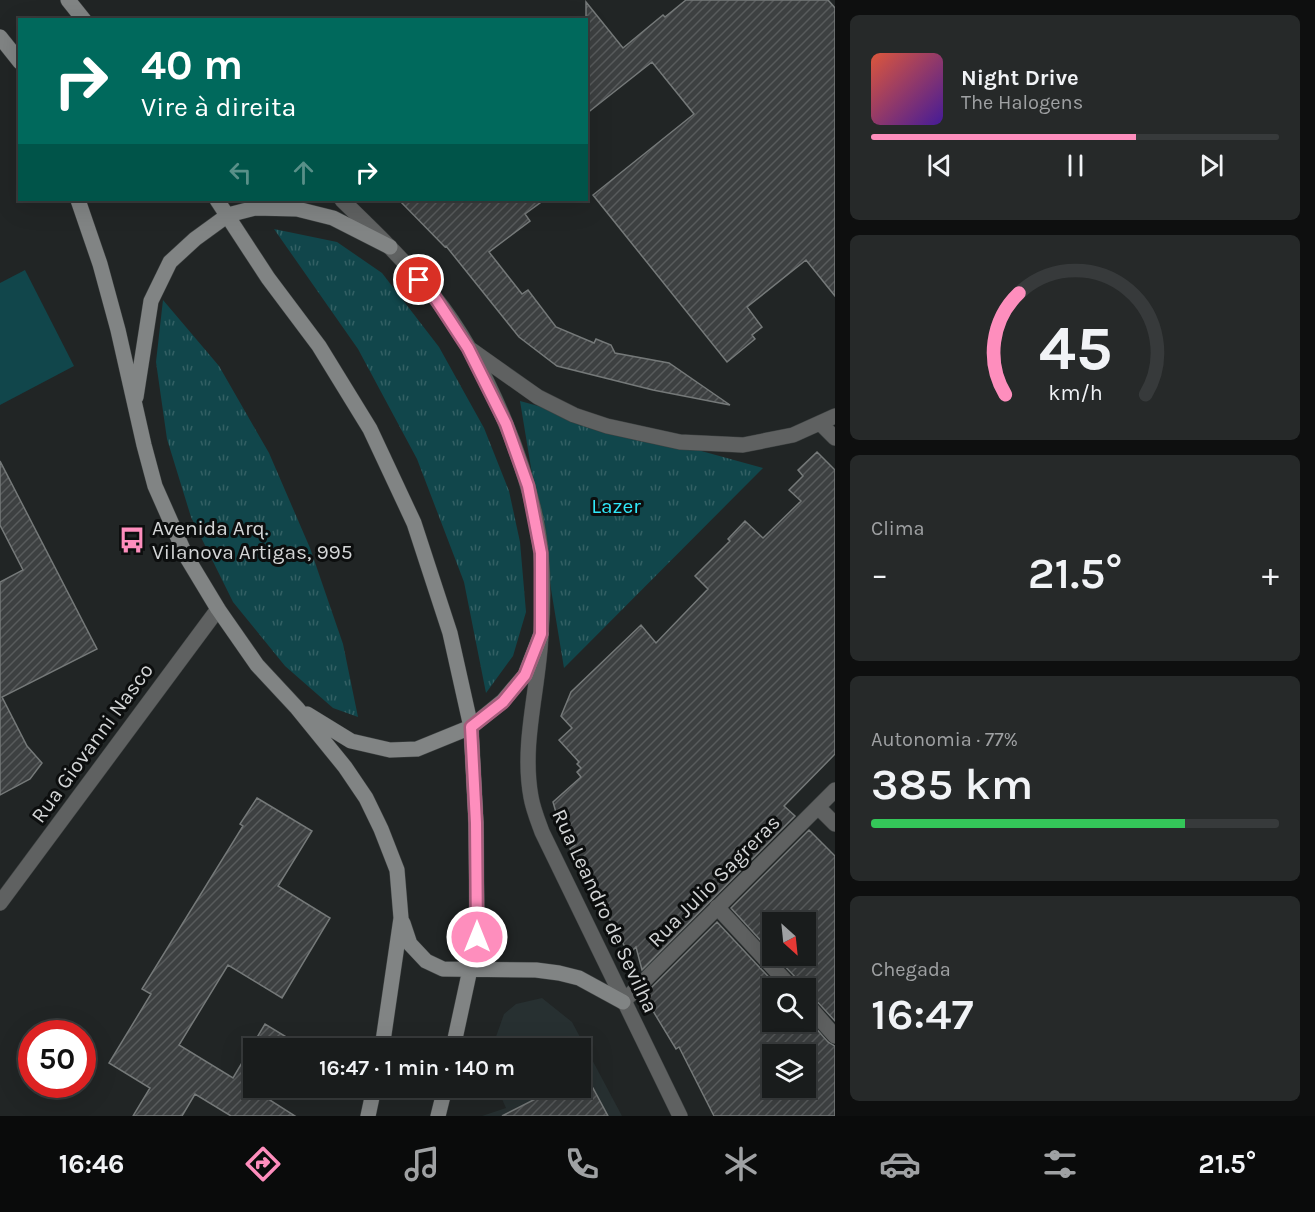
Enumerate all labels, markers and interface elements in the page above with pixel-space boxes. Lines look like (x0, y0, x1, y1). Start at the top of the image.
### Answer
text: 40 m (141, 40, 243, 90)
icon: right (42, 42, 120, 120)
text: Night Drive (961, 65, 1079, 91)
text: Vire à direita (141, 91, 296, 123)
text: The Halogens (961, 91, 1083, 114)
icon: previous (923, 149, 956, 182)
icon: pause (1059, 149, 1092, 182)
icon: next (1195, 149, 1228, 182)
icon: left (224, 156, 257, 189)
icon: ahead (287, 156, 320, 189)
icon: right (350, 156, 383, 189)
pin (393, 254, 444, 305)
icon: arrive (402, 263, 435, 296)
text: 45 (1038, 312, 1112, 385)
text: km/h (1048, 380, 1102, 405)
park label: Lazer (591, 494, 641, 518)
place label: Avenida Arq. Vilanova Artigas, 995 (152, 516, 353, 564)
text: Clima (871, 517, 925, 540)
bus stop icon: Avenida Arq. Vilanova Artigas, 995 (117, 525, 147, 555)
text: 21.5° (1028, 547, 1122, 599)
text: − (871, 555, 888, 593)
text: + (1262, 555, 1279, 593)
street label: Rua Giovanni Nasco (26, 659, 158, 827)
text: Autonomia · 77% (871, 728, 1018, 751)
text: 385 km (871, 758, 1033, 810)
street label: Rua Leandro de Sevilha (547, 805, 663, 1017)
street label: Rua Julio Sagreras (643, 810, 785, 952)
position arrow (445, 905, 509, 969)
north arrow (762, 912, 816, 966)
map controls (762, 912, 816, 1098)
text: Chegada (871, 958, 951, 981)
button: search (762, 978, 816, 1032)
text: 16:47 (871, 988, 974, 1040)
speed limit sign: 50 (18, 1020, 96, 1098)
button: layers (762, 1044, 816, 1098)
text: 16:47 · 1 min · 140 m (319, 1055, 515, 1081)
icon: directions (242, 1143, 284, 1185)
icon: music (401, 1143, 443, 1185)
icon: phone (561, 1143, 603, 1185)
icon: climate (720, 1143, 762, 1185)
icon: car (879, 1143, 921, 1185)
icon: filters (1039, 1143, 1081, 1185)
text: 16:46 (59, 1148, 124, 1180)
text: 21.5° (1198, 1148, 1256, 1180)

